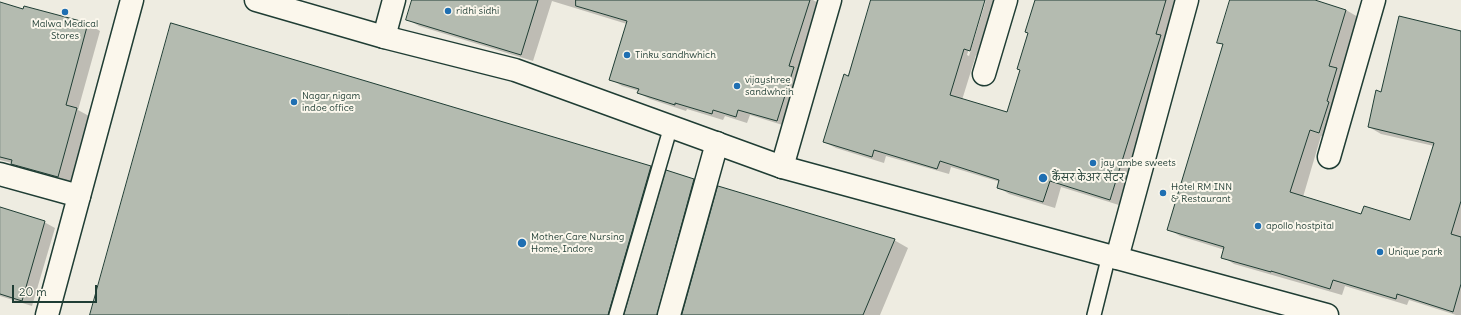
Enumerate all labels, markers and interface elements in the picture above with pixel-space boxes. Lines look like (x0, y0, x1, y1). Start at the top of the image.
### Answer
place label: ridhi sidhi (456, 5, 499, 17)
marker: ridhi sidhi (443, 6, 453, 16)
marker: Malwa Medical Stores (60, 7, 70, 17)
place label: Malwa Medical Stores (32, 18, 98, 42)
place label: Tinku sandhwhich (635, 49, 716, 61)
marker: Tinku sandhwhich (622, 50, 632, 60)
place label: vijayshree sandwhcih (745, 74, 794, 98)
marker: vijayshree sandwhcih (732, 81, 742, 91)
place label: Nagar nigam indoe office (302, 90, 360, 114)
marker: Nagar nigam indoe office (289, 97, 299, 107)
place label: jay ambe sweets (1101, 157, 1176, 169)
marker: jay ambe sweets (1088, 158, 1098, 168)
marker: कैंसर केअर सेंटर (1037, 172, 1049, 184)
place label: कैंसर केअर सेंटर (1052, 172, 1124, 184)
place label: Hotel RM INN & Restaurant (1171, 181, 1232, 204)
marker: Hotel RM INN & Restaurant (1158, 188, 1168, 198)
place label: apollo hostpital (1266, 220, 1334, 232)
marker: apollo hostpital (1253, 221, 1263, 231)
place label: Mother Care Nursing Home, Indore (531, 231, 624, 254)
marker: Mother Care Nursing Home, Indore (516, 237, 528, 249)
place label: Unique park (1388, 246, 1442, 258)
marker: Unique park (1375, 247, 1385, 257)
scale bar (14, 277, 99, 303)
text: 20 m (19, 284, 47, 299)

